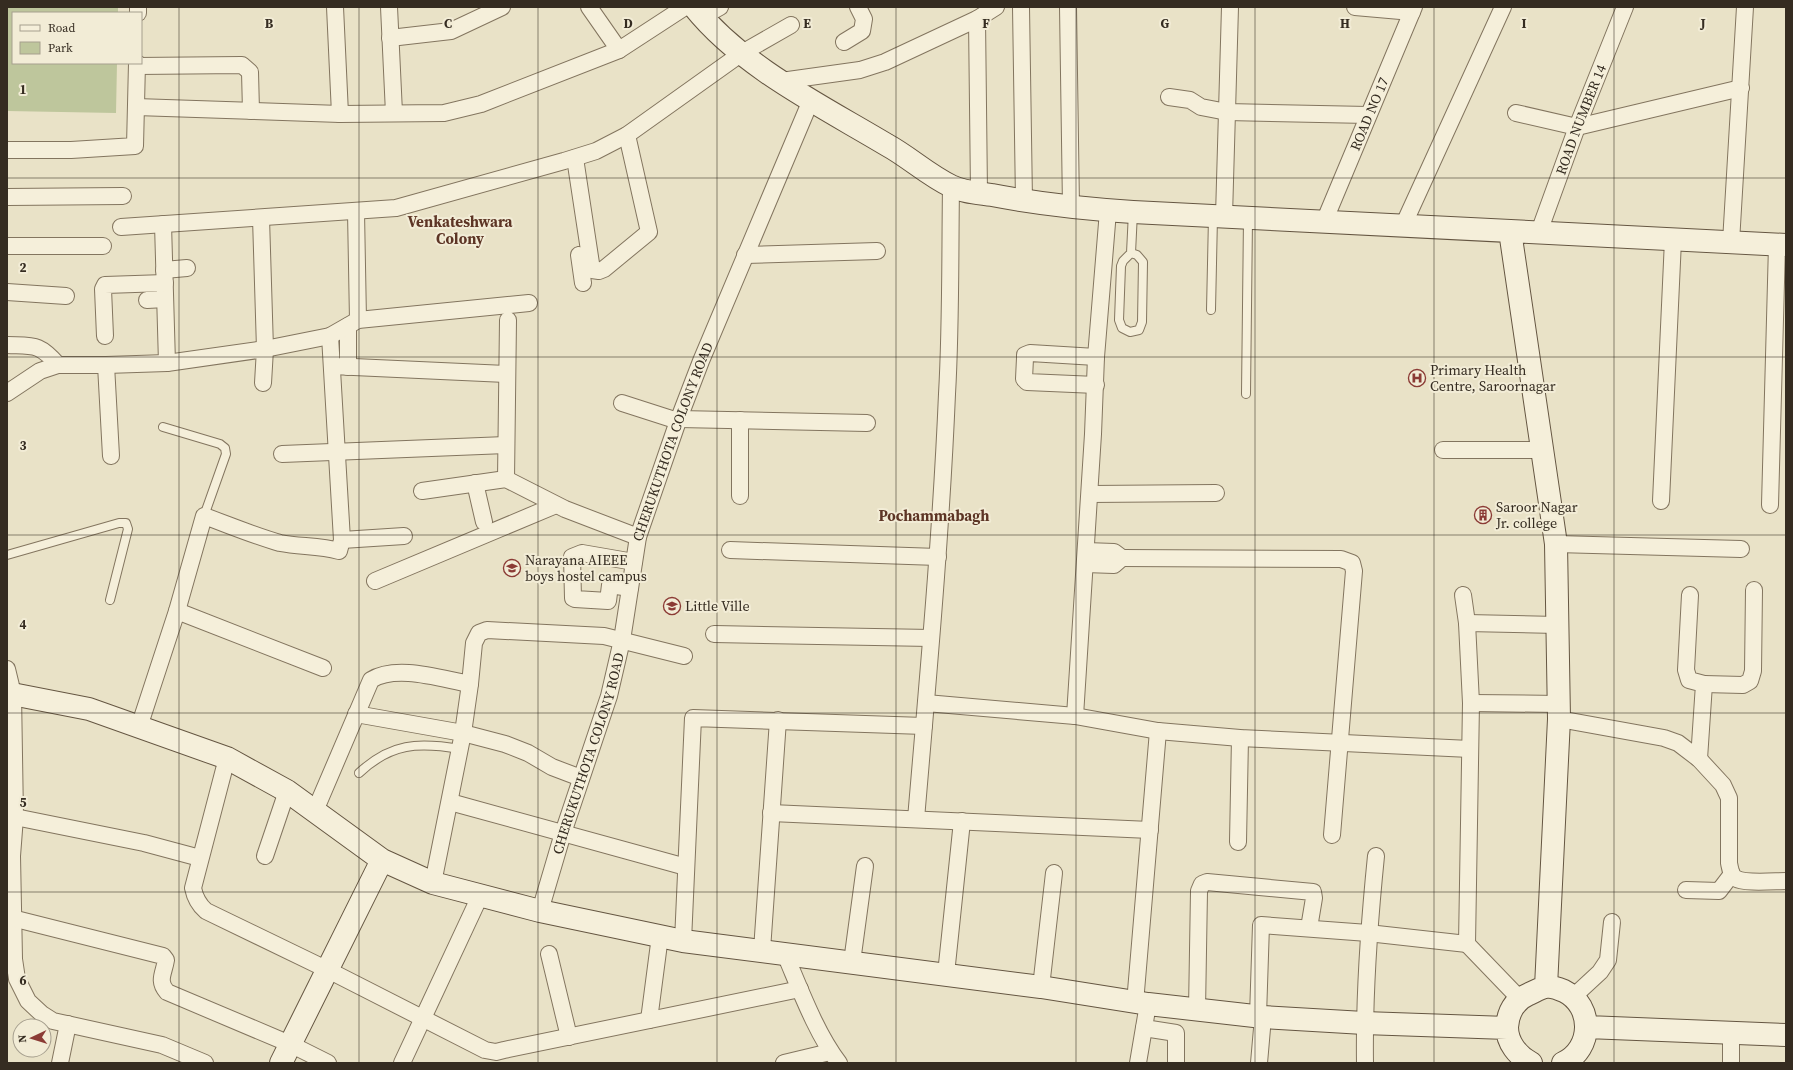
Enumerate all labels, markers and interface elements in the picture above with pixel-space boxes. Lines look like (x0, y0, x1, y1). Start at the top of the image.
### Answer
legend (12, 12, 142, 64)
text: B (265, 15, 274, 32)
text: C (444, 15, 452, 32)
text: D (623, 15, 633, 32)
text: E (803, 15, 811, 32)
text: F (982, 15, 990, 32)
text: G (1161, 15, 1170, 32)
text: H (1340, 15, 1350, 32)
text: I (1521, 15, 1527, 32)
text: J (1699, 15, 1706, 32)
text: Road (48, 20, 75, 36)
text: Park (48, 40, 73, 56)
street label: ROAD NUMBER 14 (1551, 61, 1611, 177)
street label: ROAD NO 17 (1345, 74, 1393, 154)
text: 1 (19, 81, 27, 98)
district label: Venkateshwara Colony (407, 211, 514, 249)
text: 2 (19, 259, 27, 276)
street label: CHERUKUTHOTA COLONY ROAD (627, 339, 718, 544)
place label: Primary Health Centre, Saroornagar (1430, 360, 1556, 396)
hospital icon: Primary Health Centre, Saroornagar (1407, 368, 1427, 388)
text: 3 (19, 437, 27, 454)
place label: Saroor Nagar Jr. college (1495, 497, 1578, 533)
district label: Pochammabagh (878, 505, 990, 526)
building icon: Saroor Nagar Jr. college (1473, 505, 1493, 525)
place label: Narayana AIEEE boys hostel campus (525, 550, 647, 586)
school or university icon: Narayana AIEEE boys hostel campus (502, 558, 522, 578)
school or university icon: Little Ville (662, 596, 682, 616)
place label: Little Ville (685, 596, 750, 616)
text: 4 (19, 616, 27, 633)
street label: CHERUKUTHOTA COLONY ROAD (547, 650, 629, 857)
text: 5 (19, 794, 27, 811)
text: 6 (19, 972, 27, 989)
north arrow (12, 1018, 52, 1058)
text: N (15, 1034, 30, 1043)

